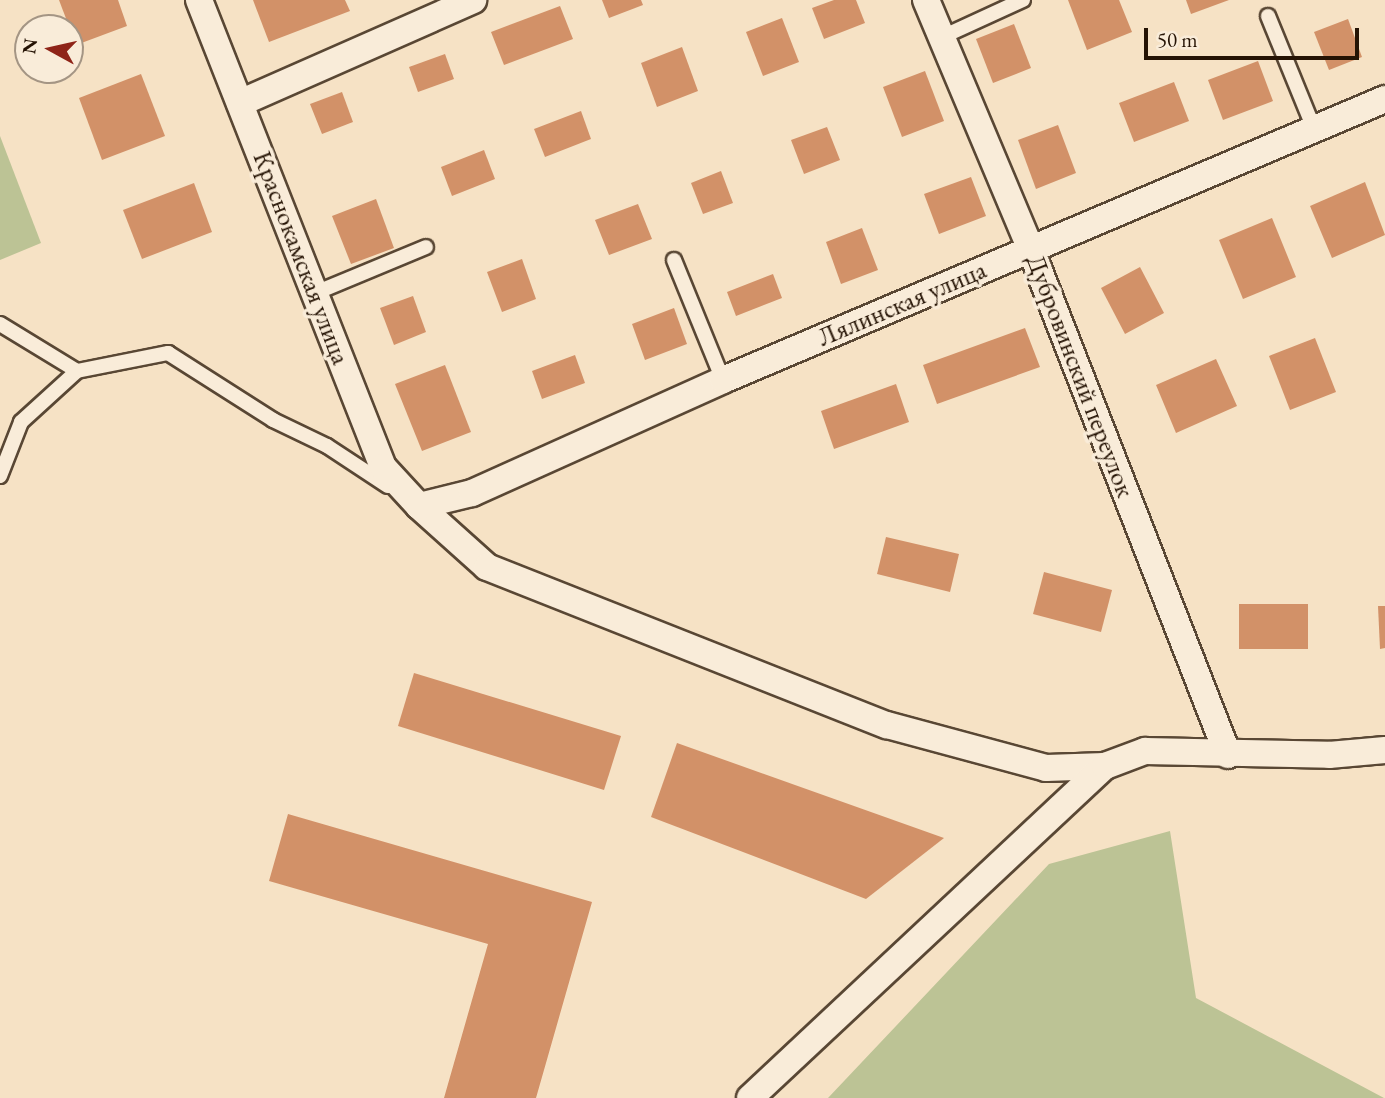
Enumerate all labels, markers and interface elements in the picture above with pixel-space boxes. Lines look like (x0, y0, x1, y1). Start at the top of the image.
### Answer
north arrow (14, 14, 84, 84)
scale bar (1147, 14, 1362, 58)
text: 50 m (1157, 26, 1198, 53)
text: N (16, 37, 43, 56)
street label: Краснокамская улица (246, 147, 356, 369)
street label: Дубровинский переулок (1019, 250, 1141, 502)
street label: Лялинская улица (813, 254, 991, 354)

